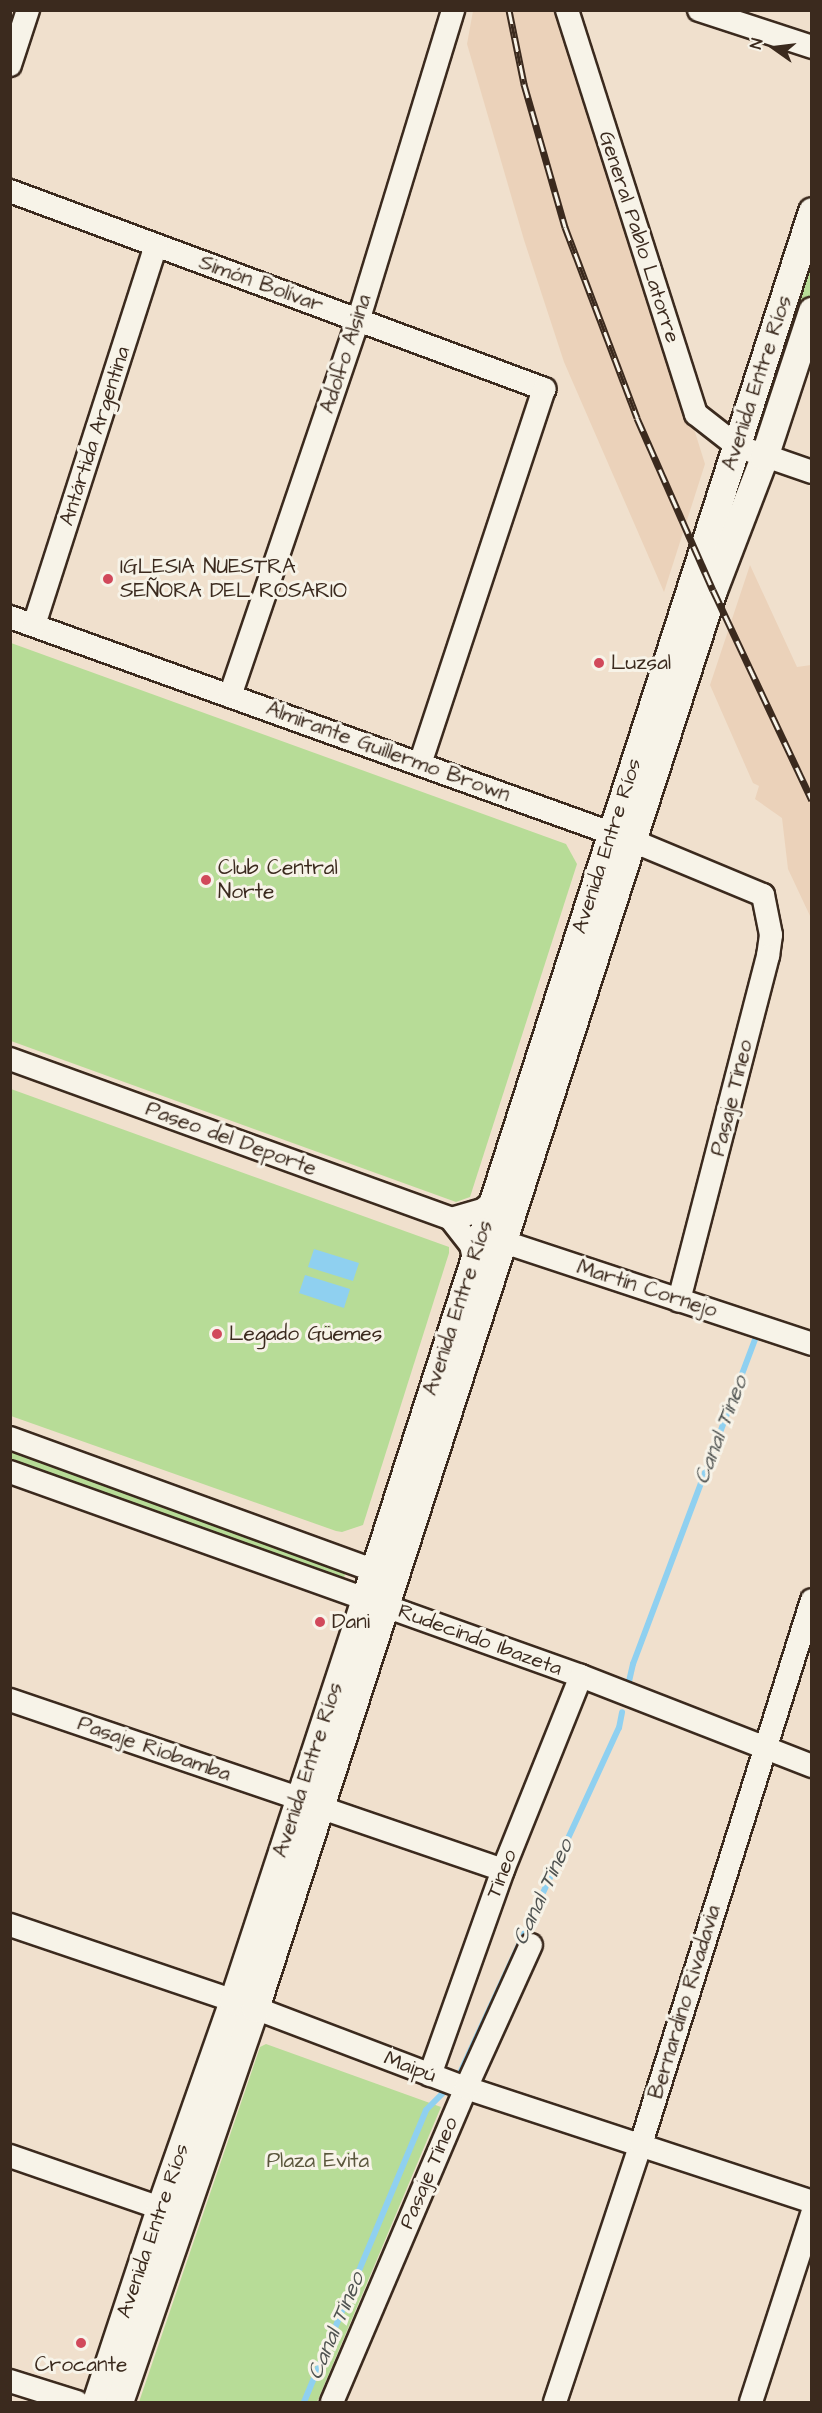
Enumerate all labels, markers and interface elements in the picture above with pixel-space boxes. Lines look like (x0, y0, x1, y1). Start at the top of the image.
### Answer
north arrow (744, 18, 804, 78)
text: N (745, 36, 768, 51)
street label: General Pablo Latorre (593, 128, 685, 346)
street label: Simón Bolívar (196, 250, 326, 318)
street label: Adolfo Alsina (315, 291, 377, 417)
street label: Avenida Entre Ríos (717, 292, 797, 474)
street label: Antártida Argentina (54, 343, 136, 529)
place label: IGLESIA NUESTRA SEÑORA DEL ROSARIO (120, 554, 347, 604)
marker: IGLESIA NUESTRA SEÑORA DEL ROSARIO (101, 572, 115, 586)
place label: Luzsal (611, 650, 671, 676)
marker: Luzsal (592, 656, 606, 670)
street label: Almirante Guillermo Brown (263, 696, 513, 808)
street label: Avenida Entre Ríos (567, 755, 647, 937)
place label: Club Central Norte (218, 855, 338, 905)
marker: Club Central Norte (199, 873, 213, 887)
street label: Pasaje Tineo (705, 1037, 759, 1159)
street label: Paseo del Deporte (142, 1096, 320, 1182)
street label: Avenida Entre Ríos (418, 1217, 498, 1399)
street label: Martín Cornejo (574, 1254, 720, 1324)
place label: Legado Güemes (229, 1321, 382, 1347)
marker: Legado Güemes (210, 1327, 224, 1341)
water label: Canal Tineo (688, 1372, 754, 1488)
street label: Rudecindo Ibazeta (395, 1599, 565, 1681)
place label: Dani (332, 1609, 370, 1635)
marker: Dani (313, 1615, 327, 1629)
street label: Avenida Entre Ríos (268, 1679, 348, 1861)
street label: Pasaje Riobamba (74, 1711, 234, 1787)
water label: Canal Tineo (507, 1835, 579, 1949)
street label: Tineo (481, 1846, 523, 1902)
street label: Bernardino Rivadavia (644, 1902, 726, 2102)
street label: Maipú (380, 2046, 440, 2088)
street label: Pasaje Tineo (394, 2113, 464, 2233)
street label: Avenida Entre Ríos (111, 2141, 195, 2321)
park label: Plaza Evita (267, 2148, 369, 2174)
water label: Canal Tineo (302, 2269, 370, 2383)
marker: Crocante (74, 2336, 88, 2350)
place label: Crocante (35, 2352, 127, 2378)

